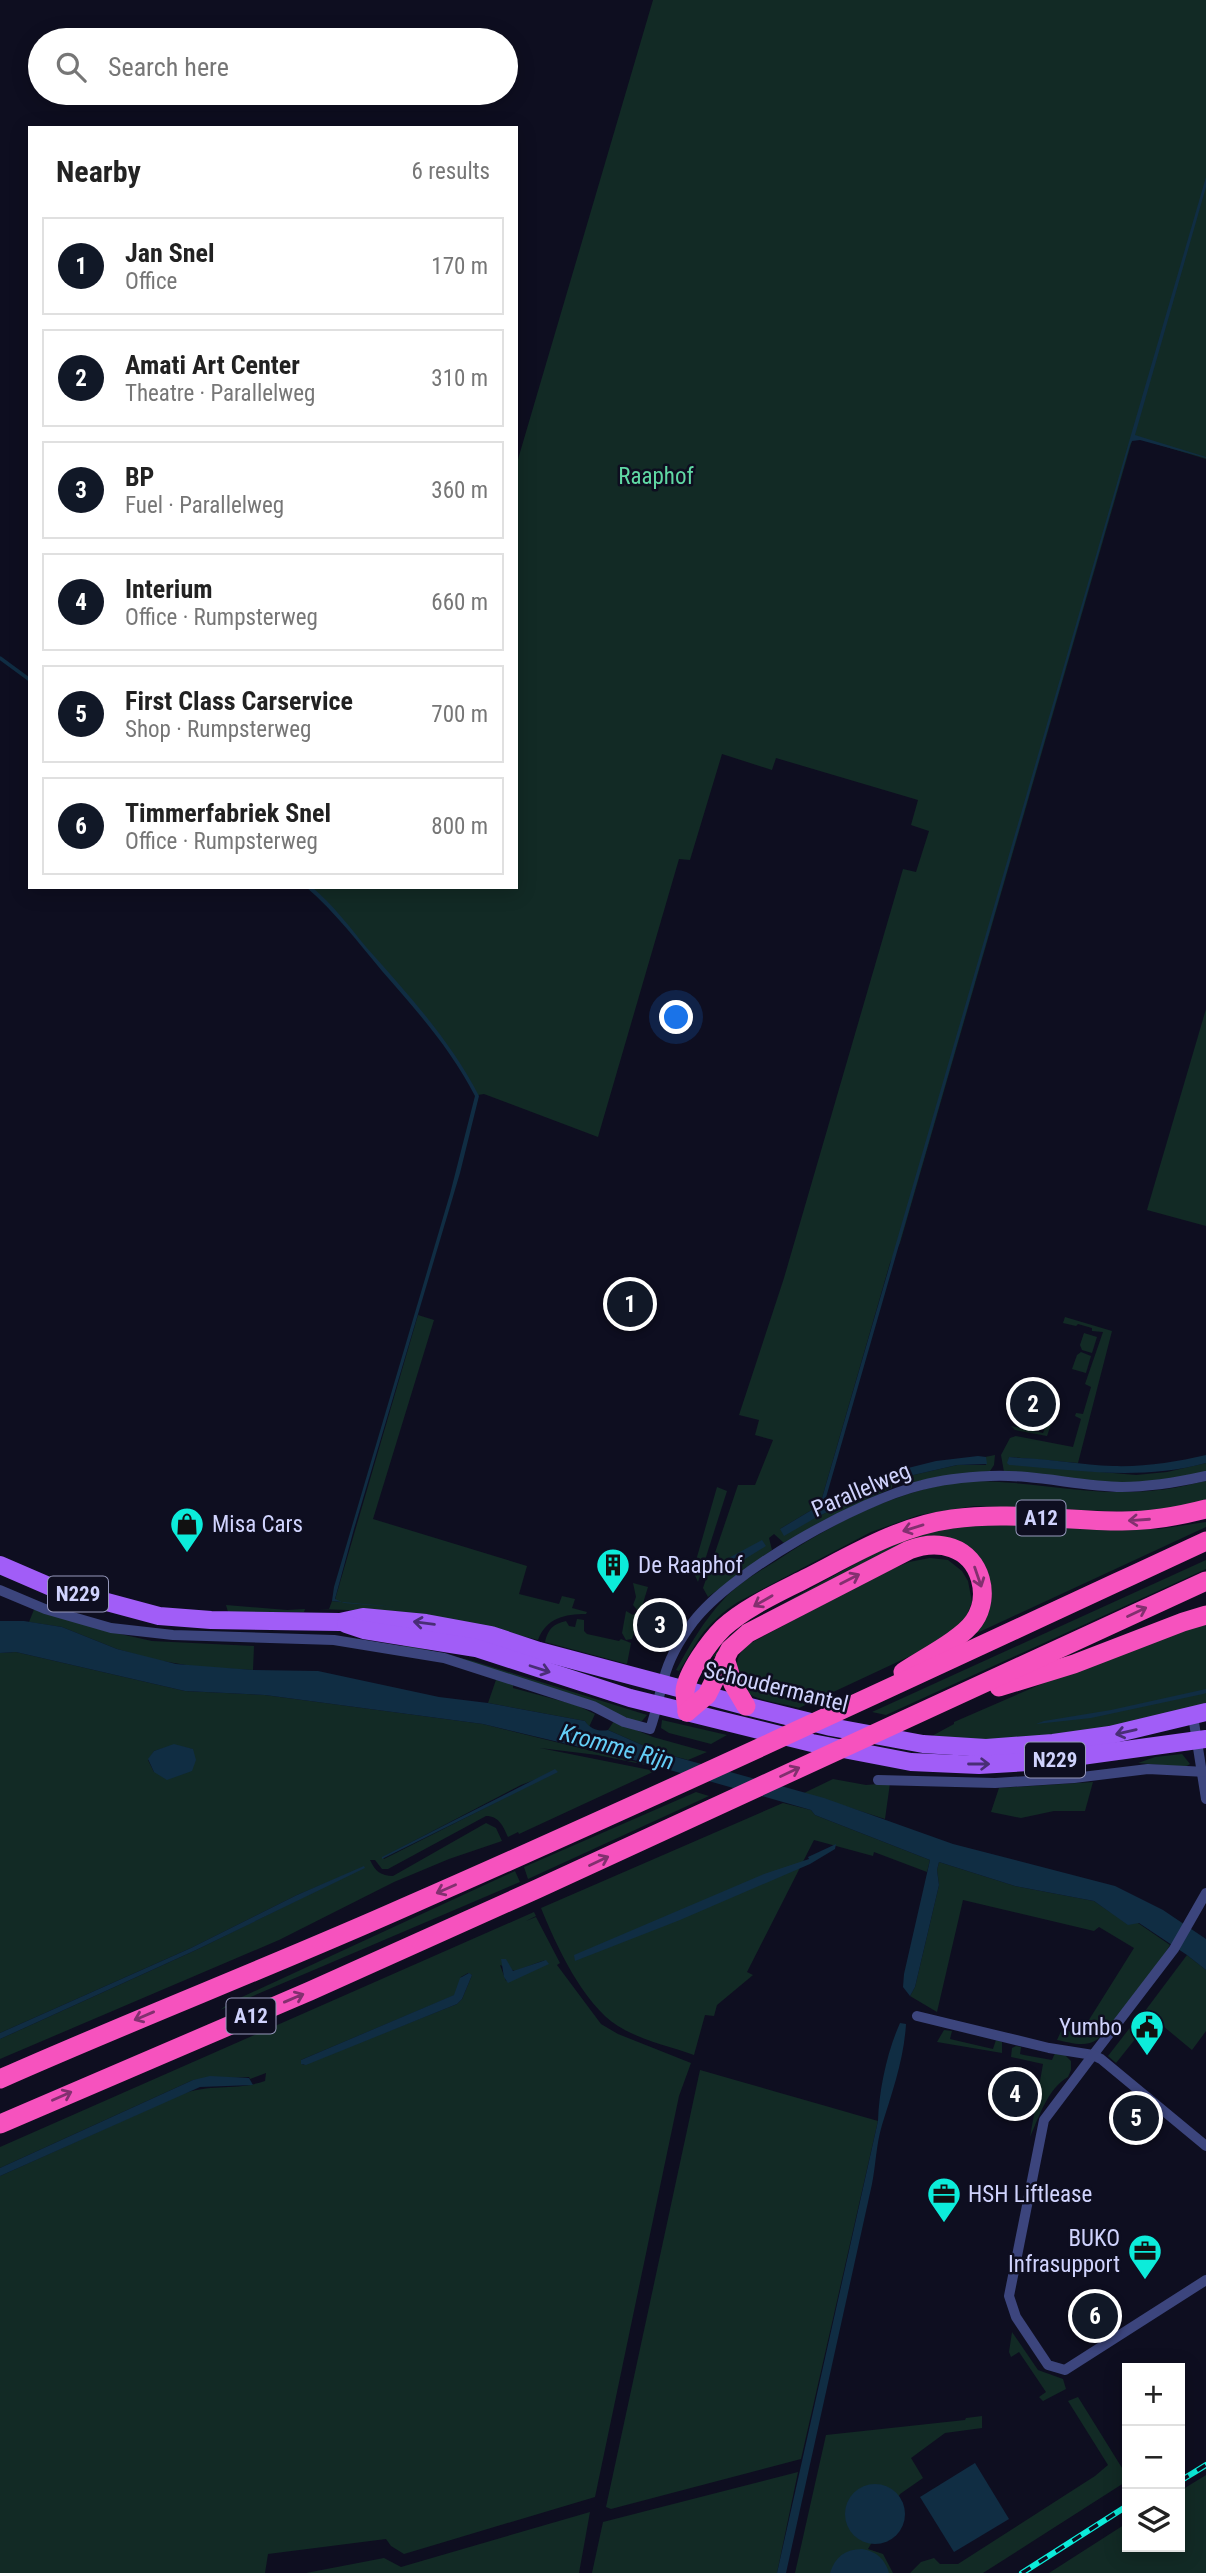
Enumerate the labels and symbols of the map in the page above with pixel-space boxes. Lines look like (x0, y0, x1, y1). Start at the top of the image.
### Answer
park label: Raaphof (618, 463, 694, 490)
your location (659, 1000, 693, 1034)
pin: 1 (607, 1278, 653, 1330)
pin: 2 (1010, 1378, 1056, 1430)
street label: Parallelweg (807, 1457, 915, 1523)
road number: A12 (1016, 1500, 1066, 1536)
shop icon: Misa Cars (168, 1505, 206, 1554)
place label: Misa Cars (212, 1511, 303, 1538)
one-way arrow (1128, 1514, 1151, 1527)
one-way arrow (902, 1522, 924, 1535)
building icon: De Raaphof (594, 1546, 632, 1595)
place label: De Raaphof (638, 1552, 743, 1579)
one-way arrow (973, 1566, 985, 1588)
one-way arrow (839, 1571, 860, 1585)
road number: N229 (48, 1576, 108, 1612)
one-way arrow (754, 1595, 774, 1609)
pin: 3 (637, 1599, 683, 1651)
one-way arrow (1126, 1605, 1147, 1618)
one-way arrow (413, 1617, 436, 1630)
street label: Schoudermantel (701, 1656, 851, 1718)
one-way arrow (529, 1664, 551, 1677)
water label: Kromme Rijn (557, 1718, 677, 1776)
one-way arrow (1115, 1725, 1138, 1739)
road number: N229 (1025, 1742, 1085, 1778)
one-way arrow (967, 1757, 990, 1771)
one-way arrow (779, 1765, 800, 1778)
one-way arrow (588, 1854, 609, 1867)
one-way arrow (436, 1883, 458, 1896)
one-way arrow (283, 1991, 305, 2004)
road number: A12 (226, 1998, 276, 2034)
public building icon: Yumbo (1128, 2008, 1166, 2057)
one-way arrow (134, 2011, 155, 2024)
place label: Yumbo (1059, 2014, 1122, 2041)
pin: 4 (992, 2068, 1038, 2120)
one-way arrow (51, 2089, 72, 2102)
pin: 5 (1113, 2092, 1159, 2144)
office icon: HSH Liftlease (925, 2175, 963, 2224)
place label: HSH Liftlease (968, 2181, 1092, 2208)
place label: BUKO Infrasupport (1008, 2225, 1120, 2278)
office icon: BUKO Infrasupport (1126, 2232, 1164, 2281)
pin: 6 (1072, 2290, 1118, 2342)

